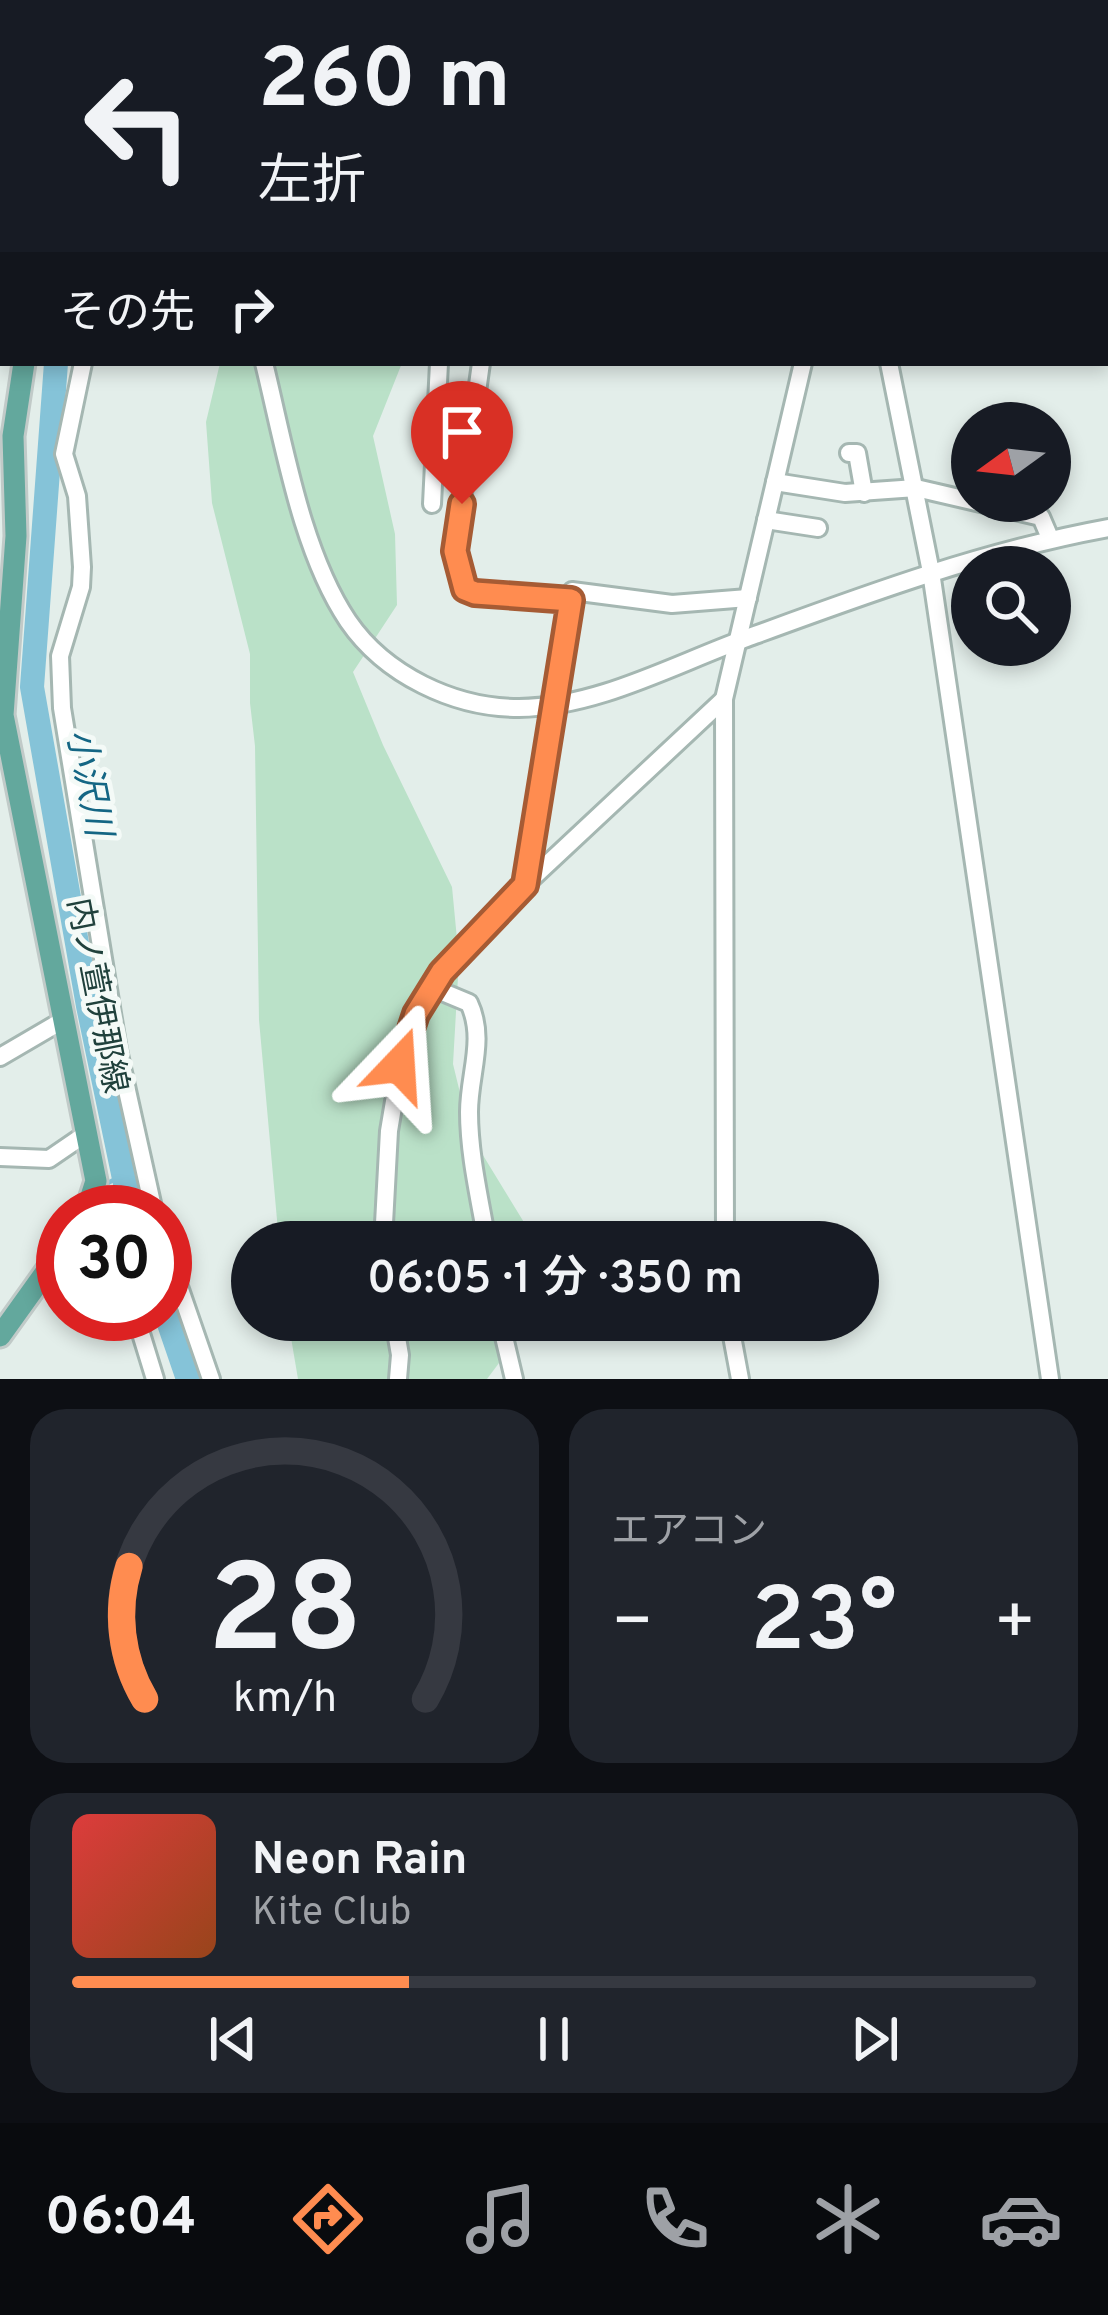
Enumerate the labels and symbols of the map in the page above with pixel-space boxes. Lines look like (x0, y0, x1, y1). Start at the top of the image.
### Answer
pin (411, 381, 513, 504)
north arrow (951, 402, 1071, 522)
water label: 小沢川 (54, 726, 121, 844)
street label: 内ノ萱伊那線 (55, 895, 135, 1097)
position arrow (336, 1002, 462, 1128)
speed limit sign: 30 (36, 1185, 192, 1341)

